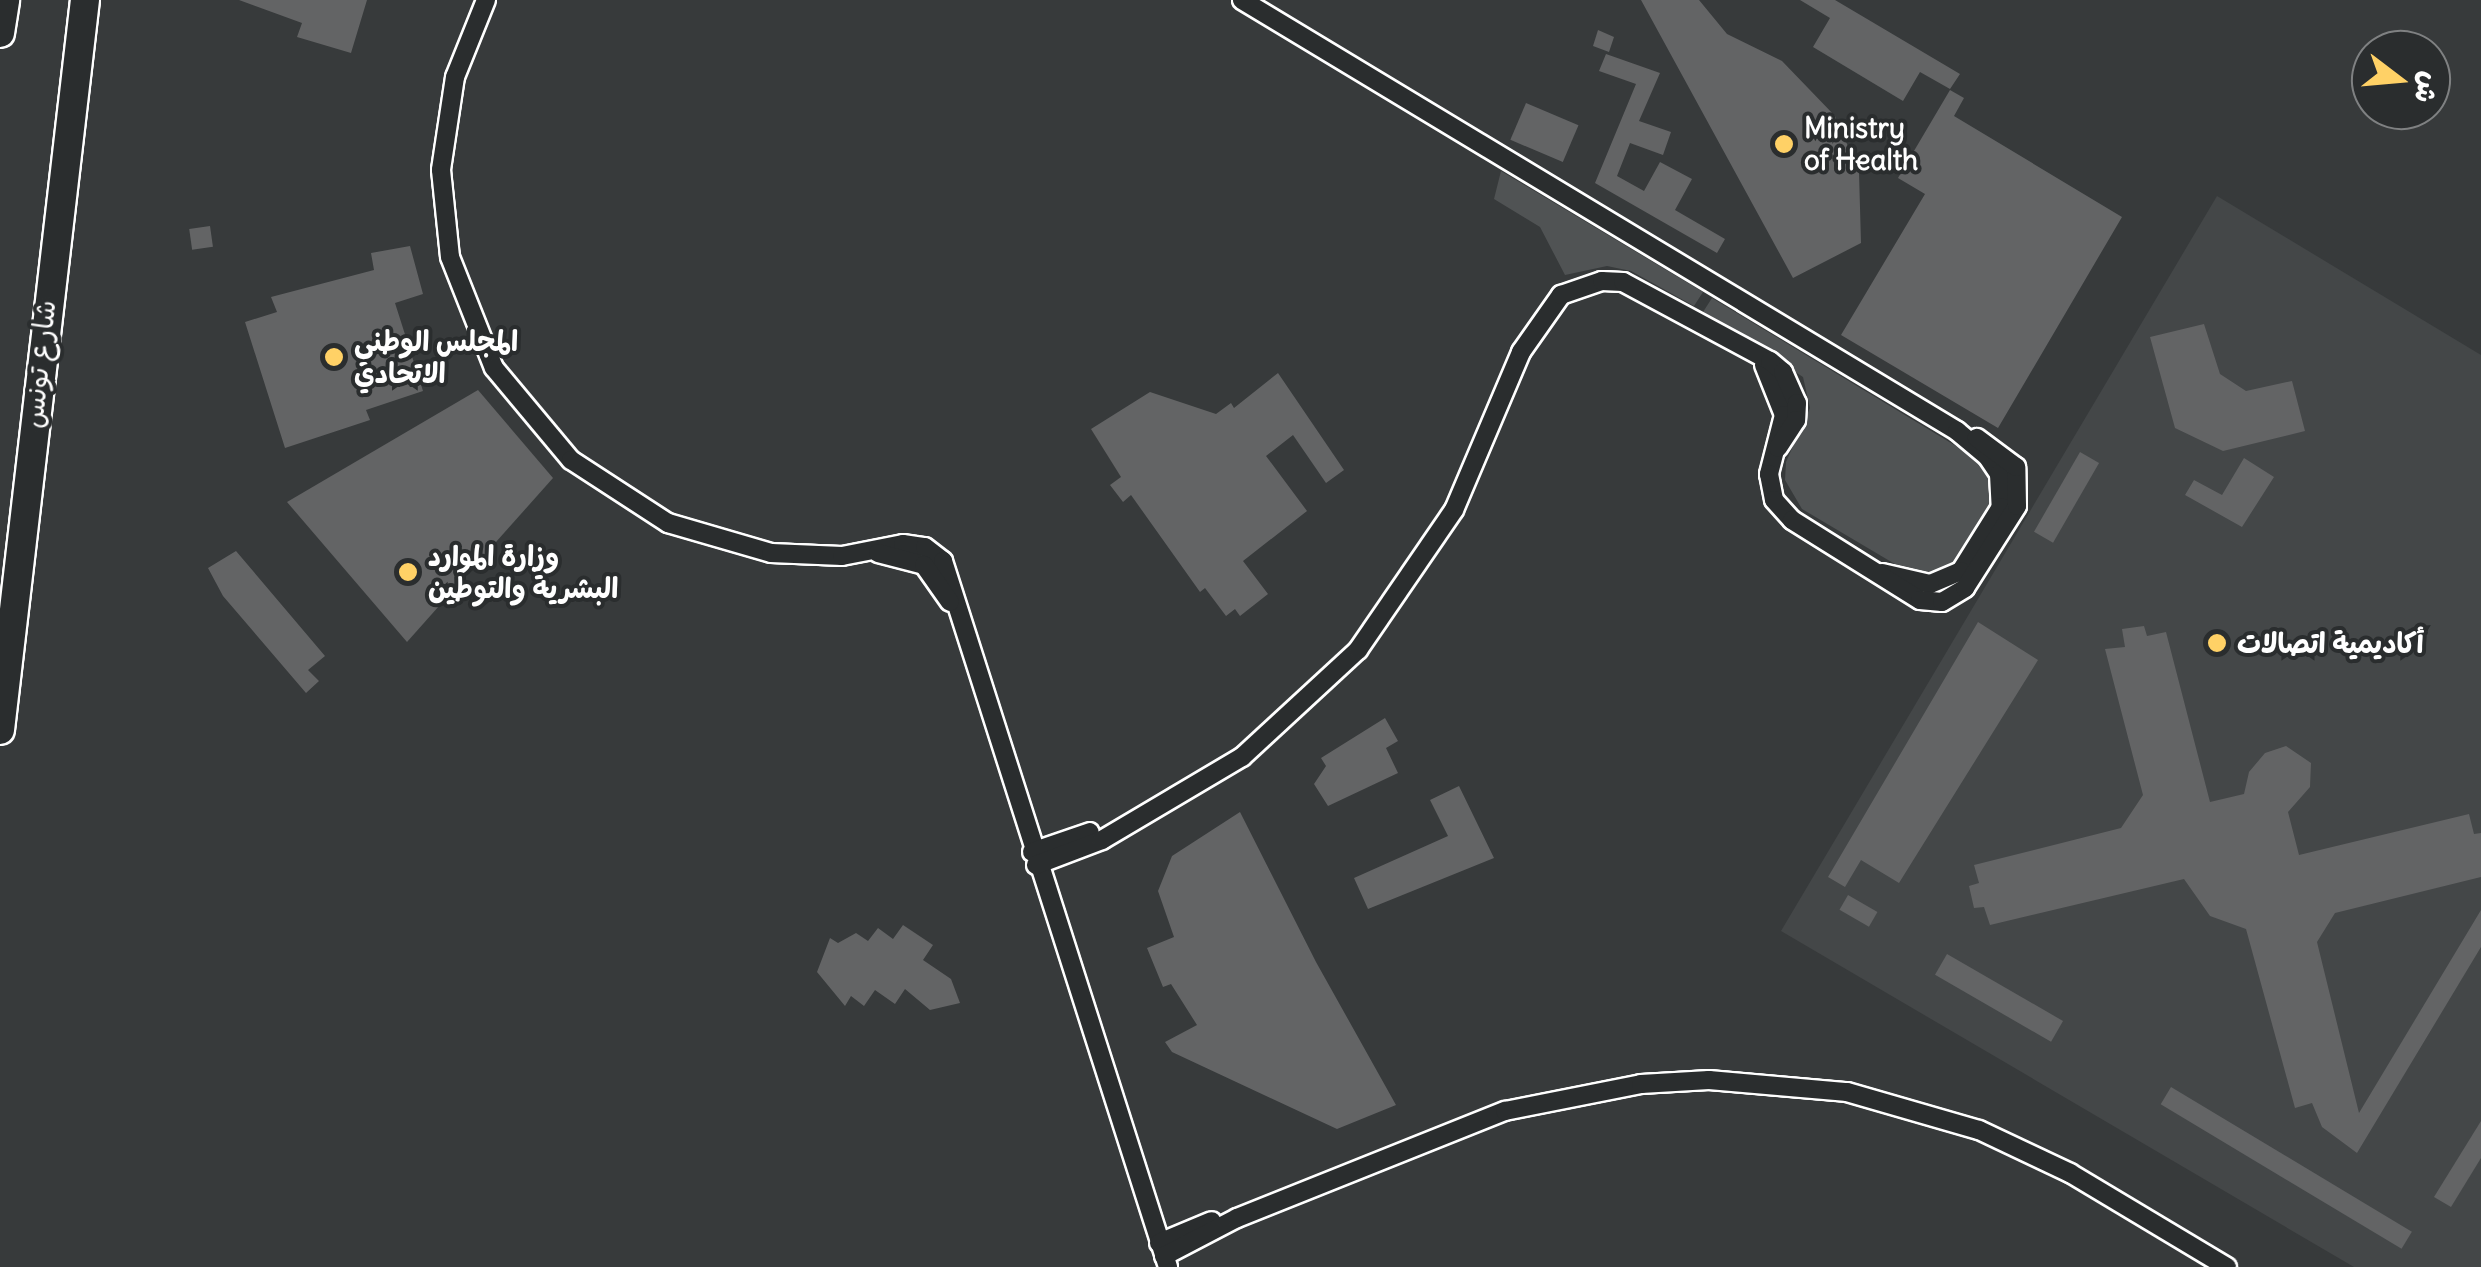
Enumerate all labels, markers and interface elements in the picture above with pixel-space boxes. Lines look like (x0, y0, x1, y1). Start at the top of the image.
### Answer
north arrow (2351, 30, 2451, 130)
text: ش (2406, 68, 2449, 107)
place label: Ministry of Health (1804, 111, 1918, 177)
marker: Ministry of Health (1773, 133, 1795, 155)
street label: شارع تونس (16, 298, 62, 430)
place label: المجلس الوطني الاتحادي (354, 324, 518, 390)
marker: المجلس الوطني الاتحادي (323, 346, 345, 368)
place label: وزارة الموارد البشرية والتوطين (428, 539, 618, 605)
marker: وزارة الموارد البشرية والتوطين (397, 561, 419, 583)
place label: أكاديمية اتصالات (2237, 626, 2424, 660)
marker: أكاديمية اتصالات (2206, 632, 2228, 654)

